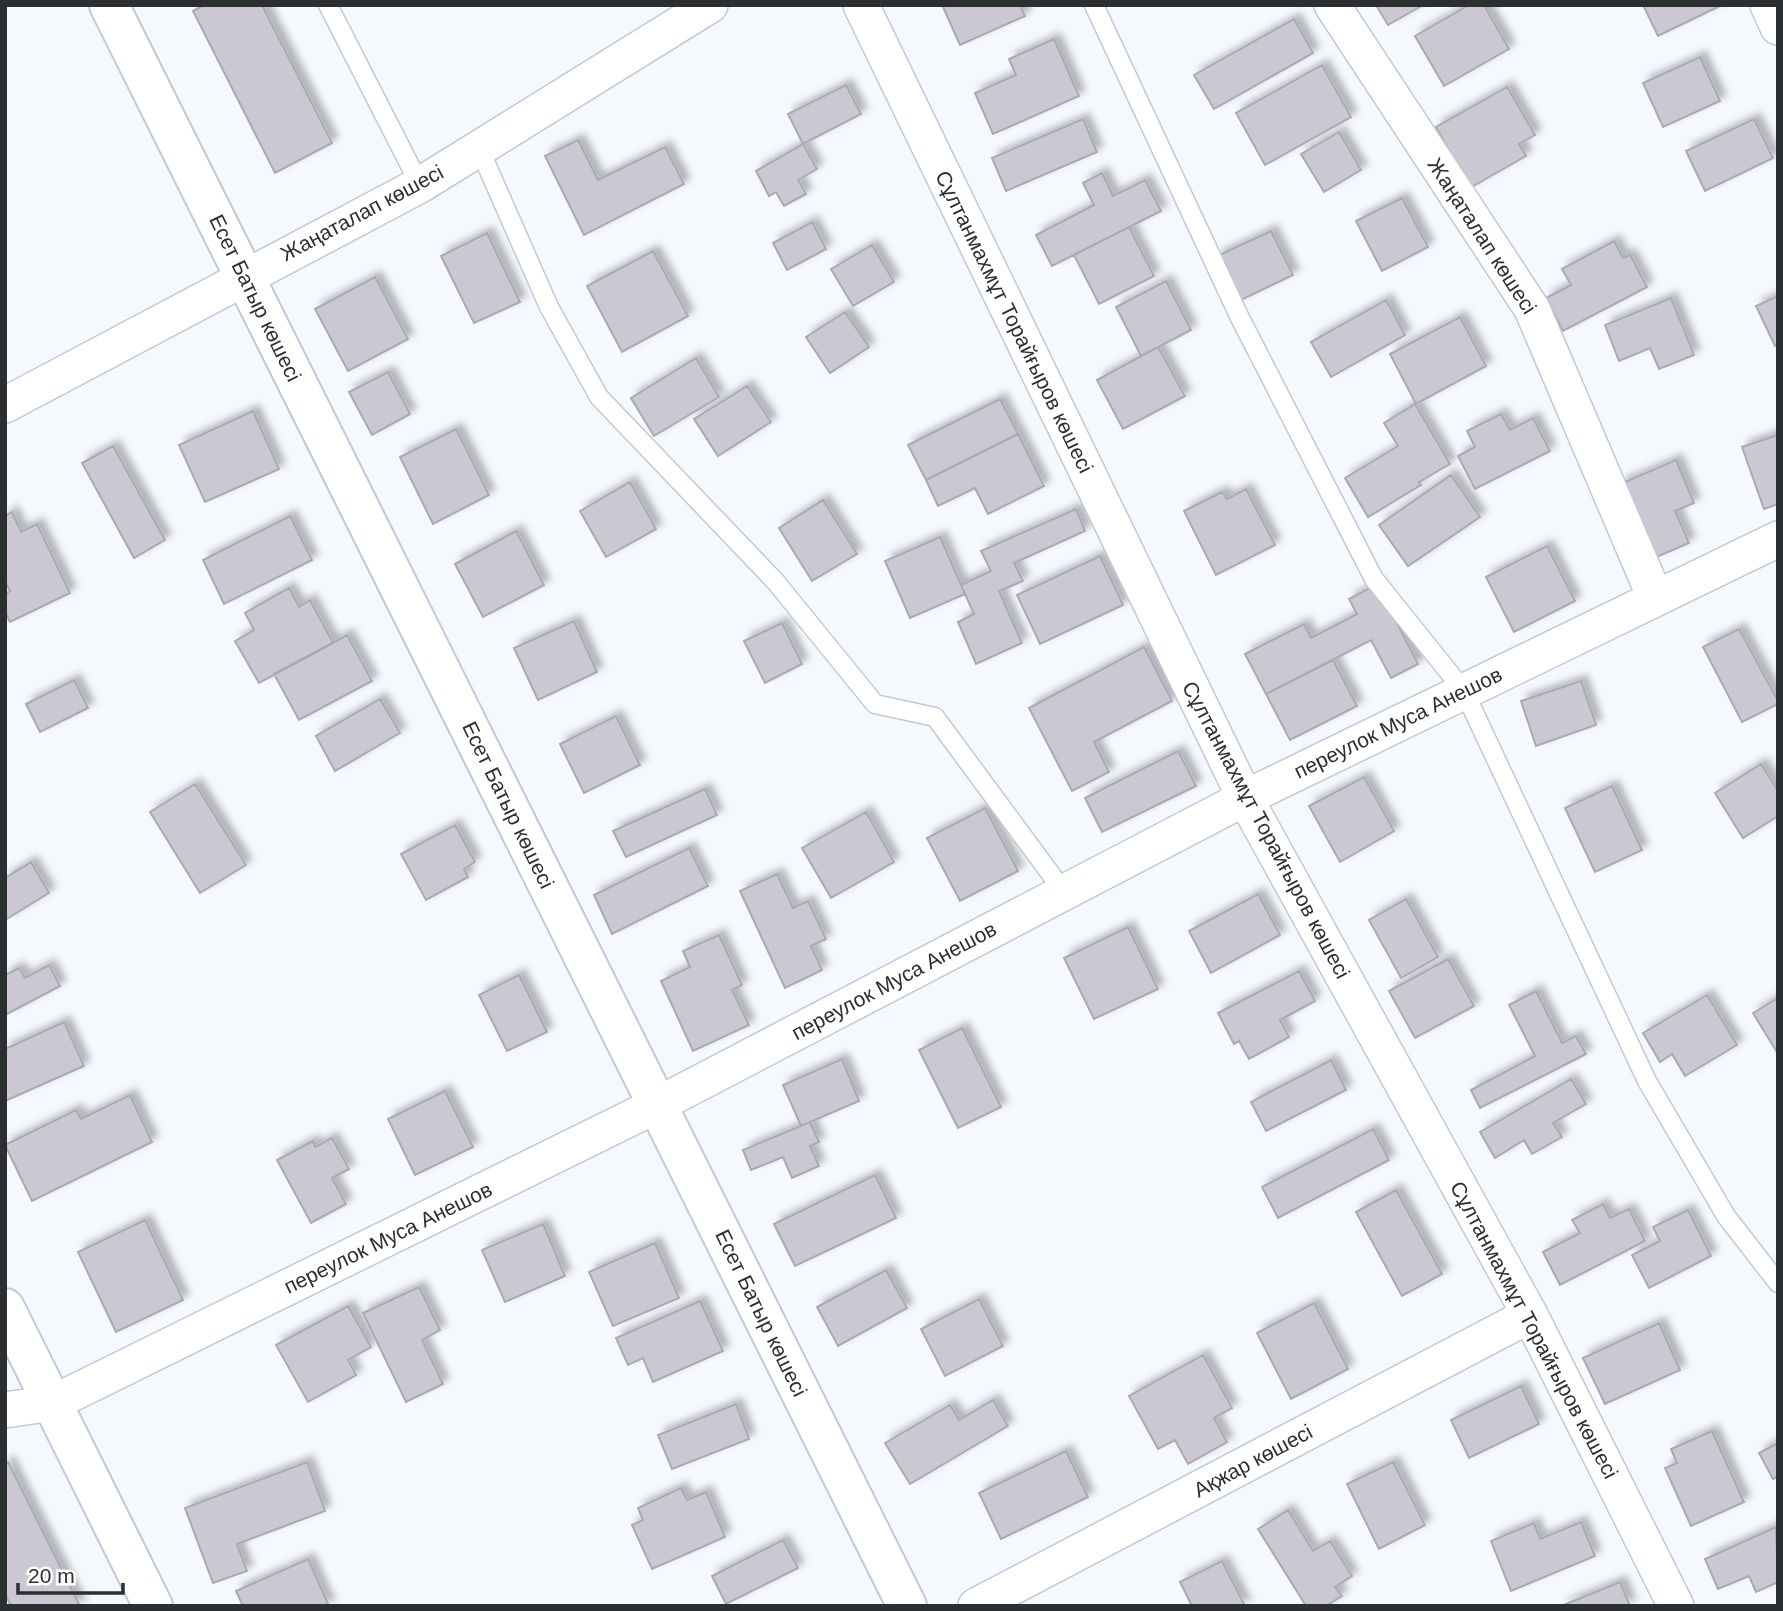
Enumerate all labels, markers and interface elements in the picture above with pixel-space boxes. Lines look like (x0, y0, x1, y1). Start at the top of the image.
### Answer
street label: Жаңаталап көшесі (1424, 154, 1541, 318)
street label: Жаңаталап көшесі (277, 160, 447, 265)
street label: Сұлтанмахмұт Торайғыров көшесі (931, 167, 1098, 477)
street label: Есет Батыр көшесі (205, 211, 306, 385)
street label: переулок Муса Анешов (1290, 662, 1505, 783)
street label: Сұлтанмахмұт Торайғыров көшесі (1178, 677, 1355, 982)
street label: Есет Батыр көшесі (458, 718, 559, 892)
street label: переулок Муса Анешов (788, 917, 1000, 1044)
street label: переулок Муса Анешов (280, 1177, 495, 1298)
street label: Сұлтанмахмұт Торайғыров көшесі (1446, 1177, 1623, 1482)
street label: Есет Батыр көшесі (711, 1226, 812, 1400)
street label: Ақжар көшесі (1190, 1420, 1316, 1501)
scale bar (18, 1552, 122, 1596)
text: 20 m (28, 1564, 75, 1587)

